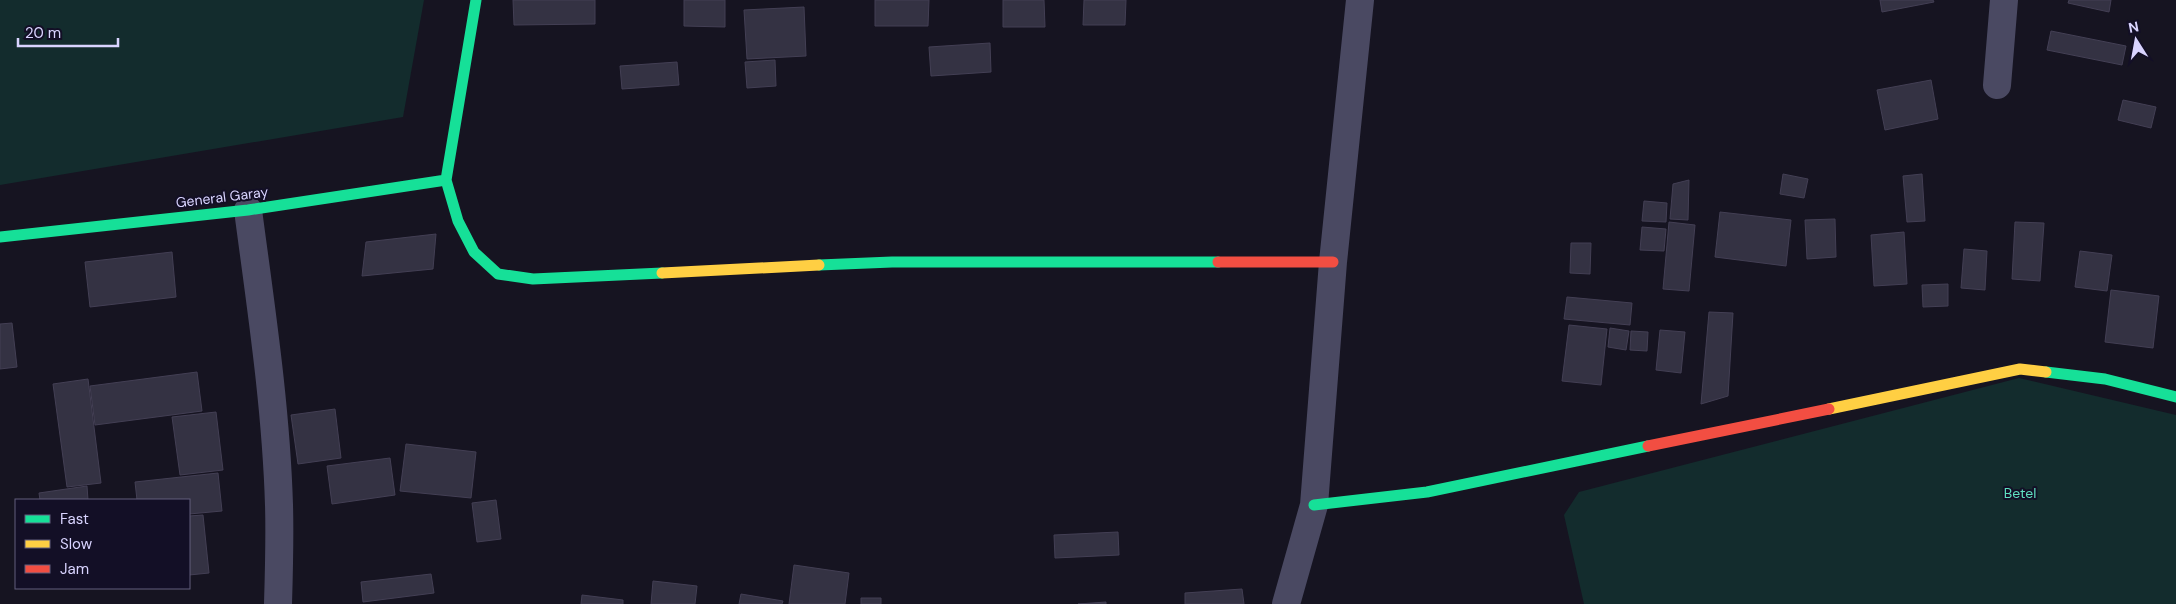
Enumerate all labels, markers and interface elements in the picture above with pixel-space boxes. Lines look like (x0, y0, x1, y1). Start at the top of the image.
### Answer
scale bar (18, 15, 118, 47)
north arrow (2111, 15, 2161, 65)
text: N (2127, 17, 2140, 37)
text: 20 m (25, 23, 61, 43)
street label: General Garay (175, 182, 269, 212)
park label: Betel (2004, 484, 2036, 502)
legend (15, 499, 190, 589)
text: Fast (60, 509, 89, 529)
text: Slow (60, 534, 93, 554)
text: Jam (60, 559, 89, 579)

